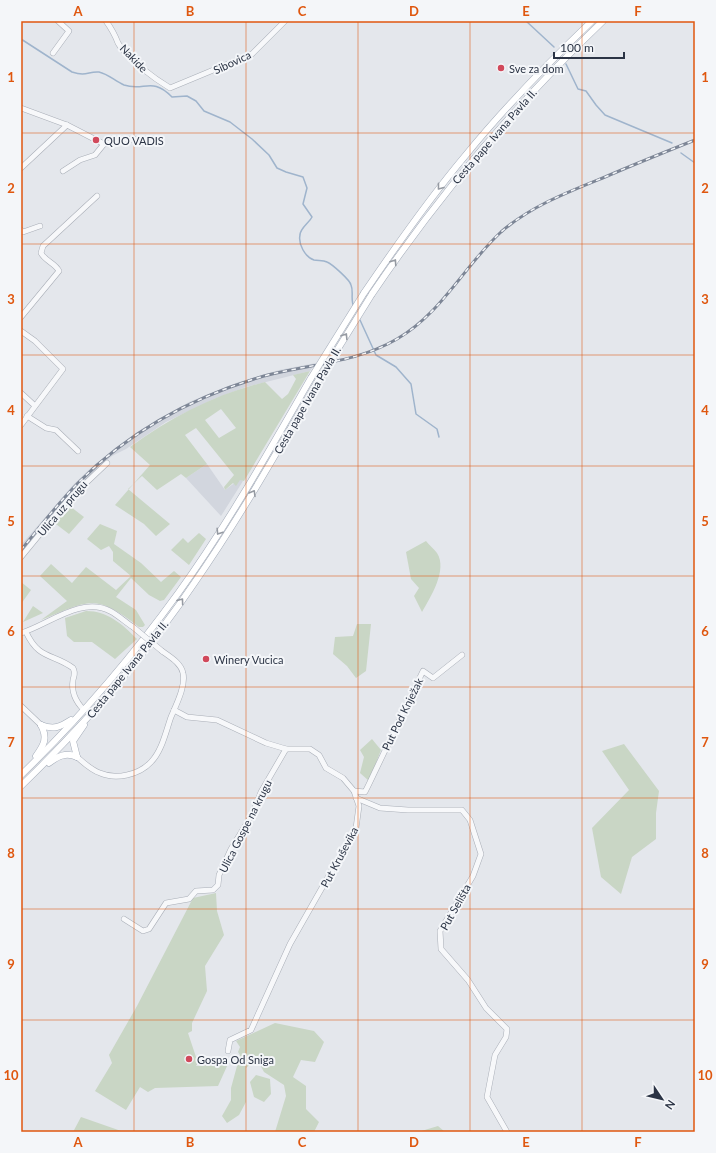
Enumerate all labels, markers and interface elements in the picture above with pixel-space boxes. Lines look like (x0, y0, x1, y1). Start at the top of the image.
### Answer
text: A (72, 3, 83, 19)
text: B (186, 3, 195, 19)
text: C (298, 3, 307, 19)
text: D (409, 3, 419, 19)
text: E (522, 3, 530, 19)
text: F (634, 3, 642, 19)
scale bar (554, 34, 624, 60)
text: 100 m (560, 40, 594, 55)
street label: Nakide (118, 41, 151, 75)
street label: Sibovica (211, 48, 253, 76)
place label: Sve za dom (509, 62, 564, 75)
marker: Sve za dom (496, 63, 506, 73)
text: 1 (7, 69, 15, 85)
text: 1 (701, 69, 709, 85)
street label: Cesta pape Ivana Pavla II. (449, 86, 539, 186)
place label: QUO VADIS (104, 134, 164, 147)
marker: QUO VADIS (91, 135, 101, 145)
text: 2 (7, 180, 15, 196)
text: 2 (701, 180, 709, 196)
one-way arrow (437, 183, 444, 190)
one-way arrow (389, 259, 397, 266)
text: 3 (7, 291, 15, 307)
text: 3 (701, 291, 709, 307)
one-way arrow (341, 333, 348, 340)
street label: Cesta pape Ivana Pavla II. (271, 344, 343, 456)
text: 4 (7, 402, 15, 418)
text: 4 (701, 402, 709, 418)
street label: Ulica uz prugu (35, 478, 89, 538)
one-way arrow (248, 490, 256, 497)
text: 5 (7, 513, 15, 529)
text: 5 (701, 513, 709, 529)
one-way arrow (216, 528, 224, 535)
one-way arrow (177, 598, 184, 605)
street label: Cesta pape Ivana Pavla II. (84, 618, 170, 720)
text: 6 (7, 623, 15, 639)
text: 6 (701, 623, 709, 639)
place label: Winery Vucica (214, 653, 283, 666)
marker: Winery Vucica (201, 654, 211, 664)
street label: Put Pod Knježak (379, 675, 425, 752)
text: 7 (7, 734, 15, 750)
text: 7 (701, 734, 709, 750)
street label: Ulica Gospe na krugu (216, 777, 274, 875)
street label: Put Kruševika (318, 825, 360, 889)
text: 8 (7, 845, 15, 861)
text: 8 (701, 845, 709, 861)
street label: Put Selišta (437, 882, 473, 932)
text: 9 (7, 956, 15, 972)
text: 9 (701, 956, 709, 972)
place label: Gospa Od Sniga (197, 1053, 274, 1066)
marker: Gospa Od Sniga (184, 1054, 194, 1064)
text: 10 (3, 1067, 19, 1083)
text: 10 (697, 1067, 713, 1083)
north arrow (642, 1079, 682, 1119)
text: N (663, 1098, 678, 1112)
text: A (72, 1134, 83, 1150)
text: B (186, 1134, 195, 1150)
text: C (298, 1134, 307, 1150)
text: D (409, 1134, 419, 1150)
text: E (522, 1134, 530, 1150)
text: F (634, 1134, 642, 1150)

